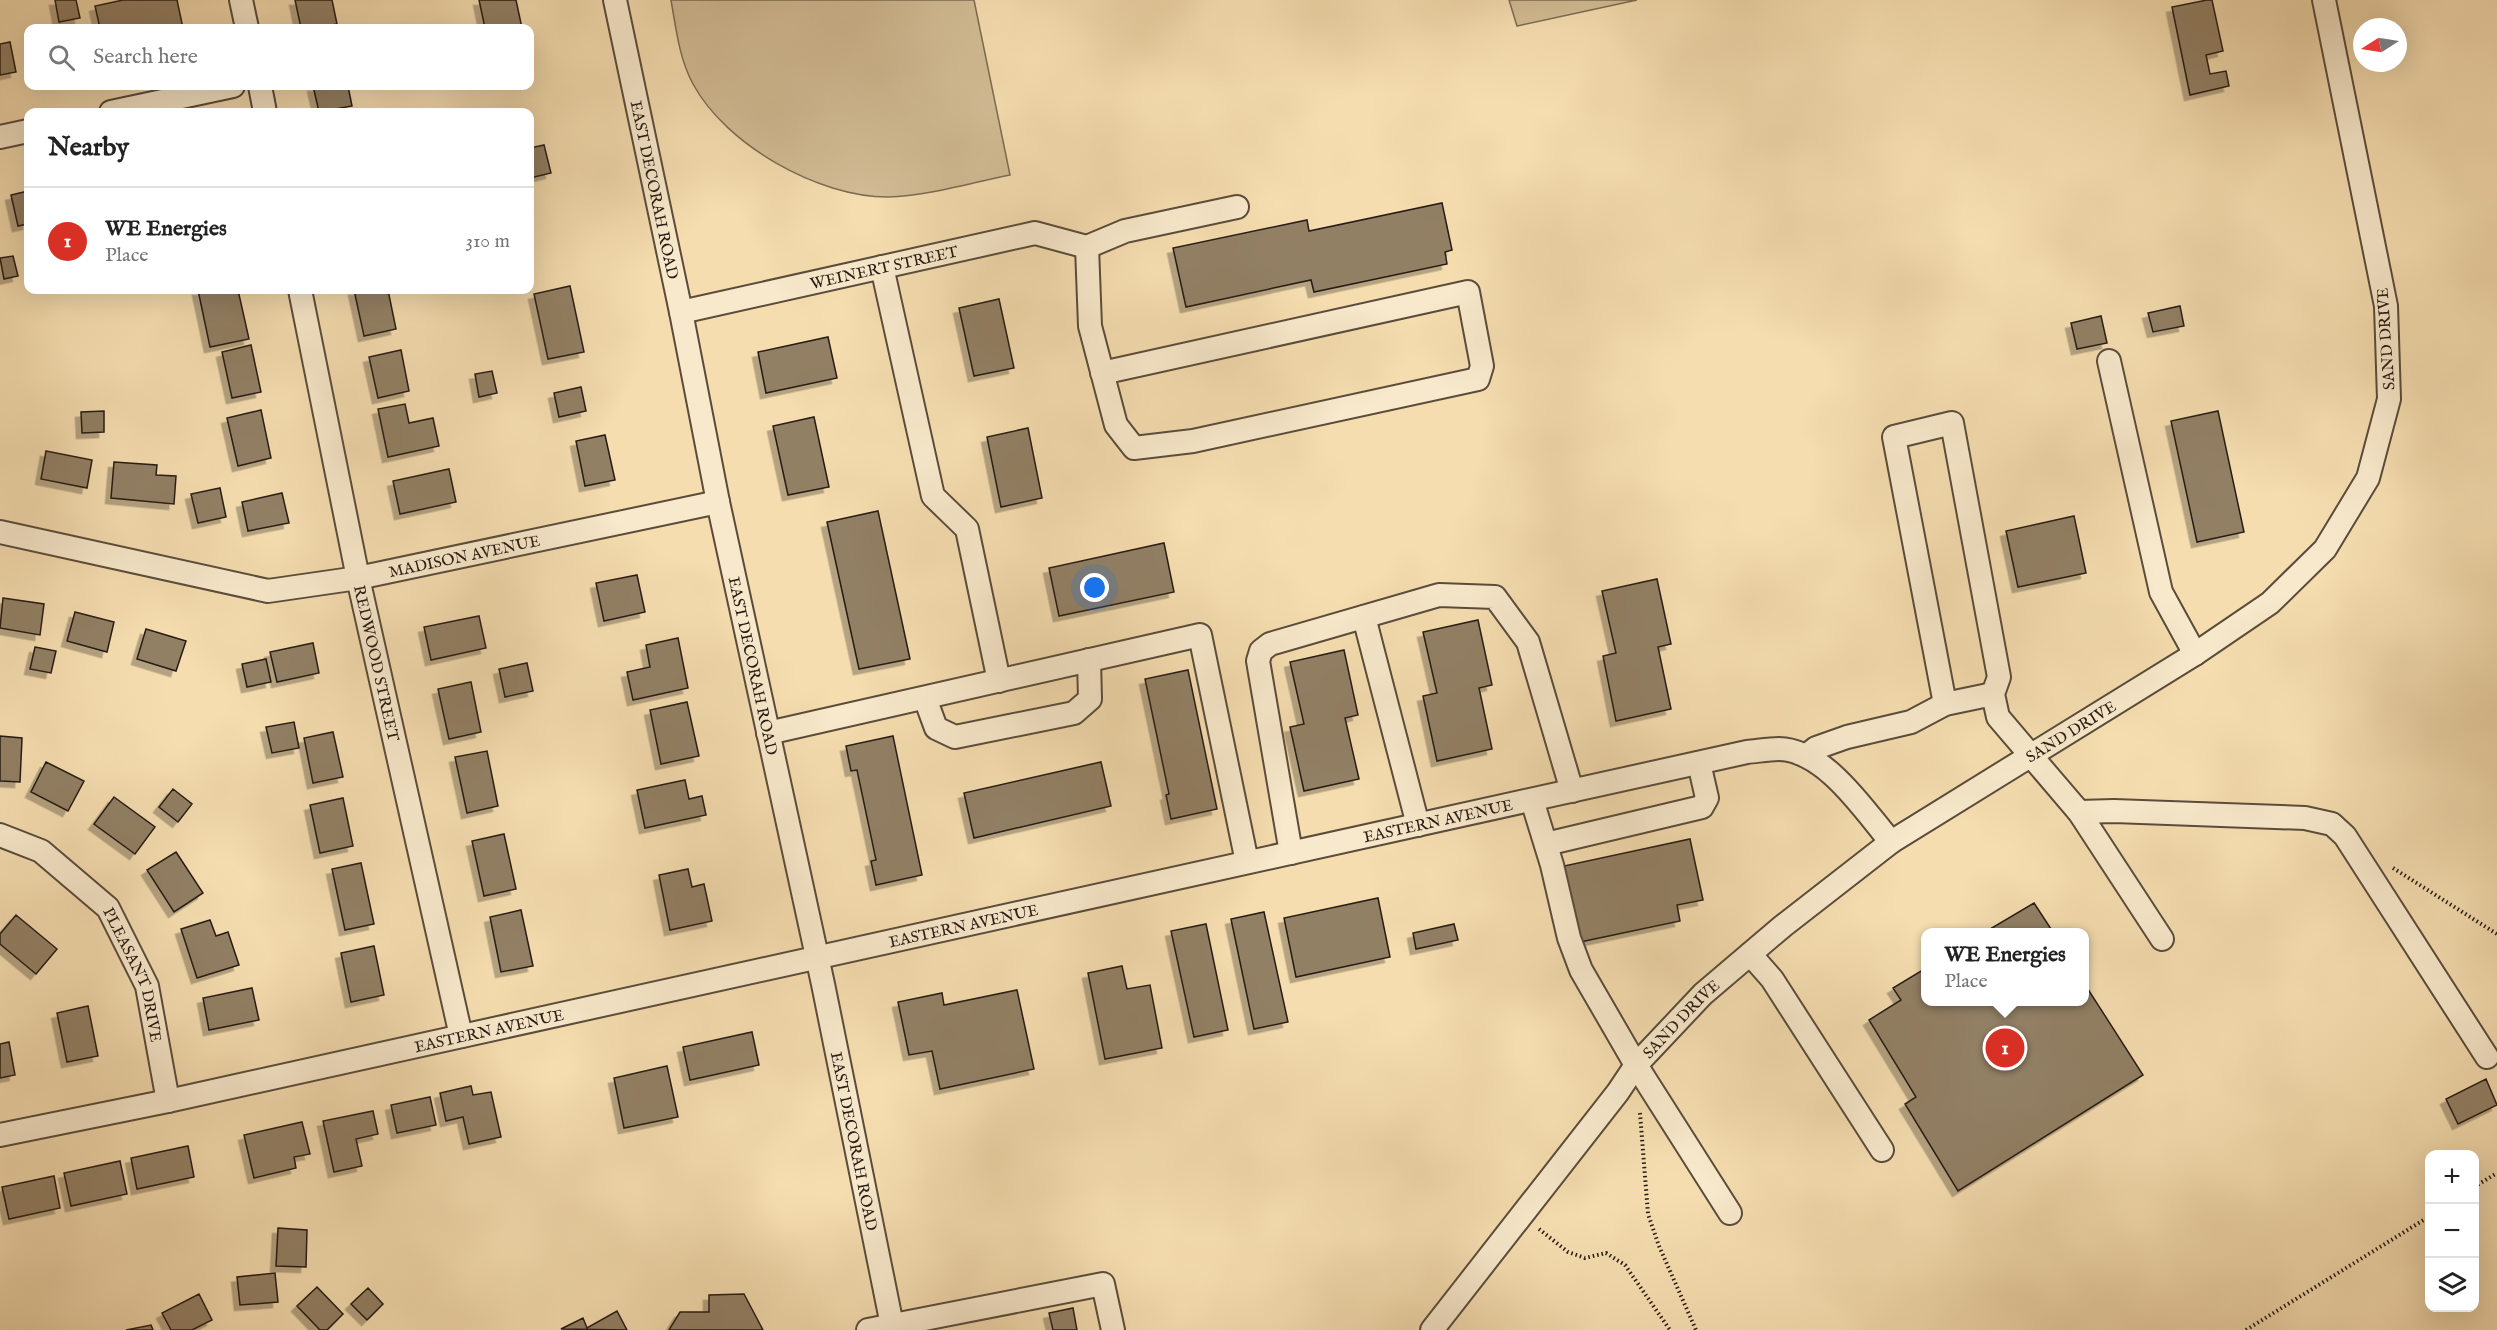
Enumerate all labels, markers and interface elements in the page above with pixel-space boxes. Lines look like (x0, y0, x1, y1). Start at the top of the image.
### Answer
north arrow (2353, 18, 2407, 72)
search box (24, 24, 534, 90)
icon: search (45, 41, 78, 74)
text: Search here (93, 43, 198, 71)
street label: EAST DECORAH ROAD (625, 99, 682, 282)
text: Nearby (48, 131, 129, 164)
text: WE Energies (105, 215, 227, 243)
text: 1 (64, 229, 71, 254)
text: 310 m (466, 229, 510, 254)
street label: WEINERT STREET (809, 242, 961, 295)
text: Place (105, 243, 148, 268)
street label: SAND DRIVE (2373, 287, 2401, 391)
street label: MADISON AVENUE (387, 532, 542, 583)
your location (1080, 573, 1109, 602)
street label: EAST DECORAH ROAD (723, 575, 781, 757)
street label: REDWOOD STREET (348, 584, 403, 744)
street label: SAND DRIVE (2023, 697, 2120, 768)
street label: EASTERN AVENUE (1362, 796, 1515, 848)
street label: EASTERN AVENUE (887, 901, 1040, 953)
street label: PLEASANT DRIVE (97, 905, 165, 1044)
popup (1921, 928, 2089, 1006)
text: WE Energies (1944, 941, 2066, 969)
text: Place (1944, 969, 1988, 994)
street label: SAND DRIVE (1639, 976, 1725, 1064)
street label: EASTERN AVENUE (413, 1006, 566, 1058)
pin: 1 (1986, 1026, 2024, 1070)
street label: EAST DECORAH ROAD (825, 1050, 881, 1233)
map controls (2425, 1150, 2479, 1312)
button: + (2425, 1150, 2479, 1204)
button: − (2425, 1204, 2479, 1258)
button: layers (2425, 1258, 2479, 1312)

